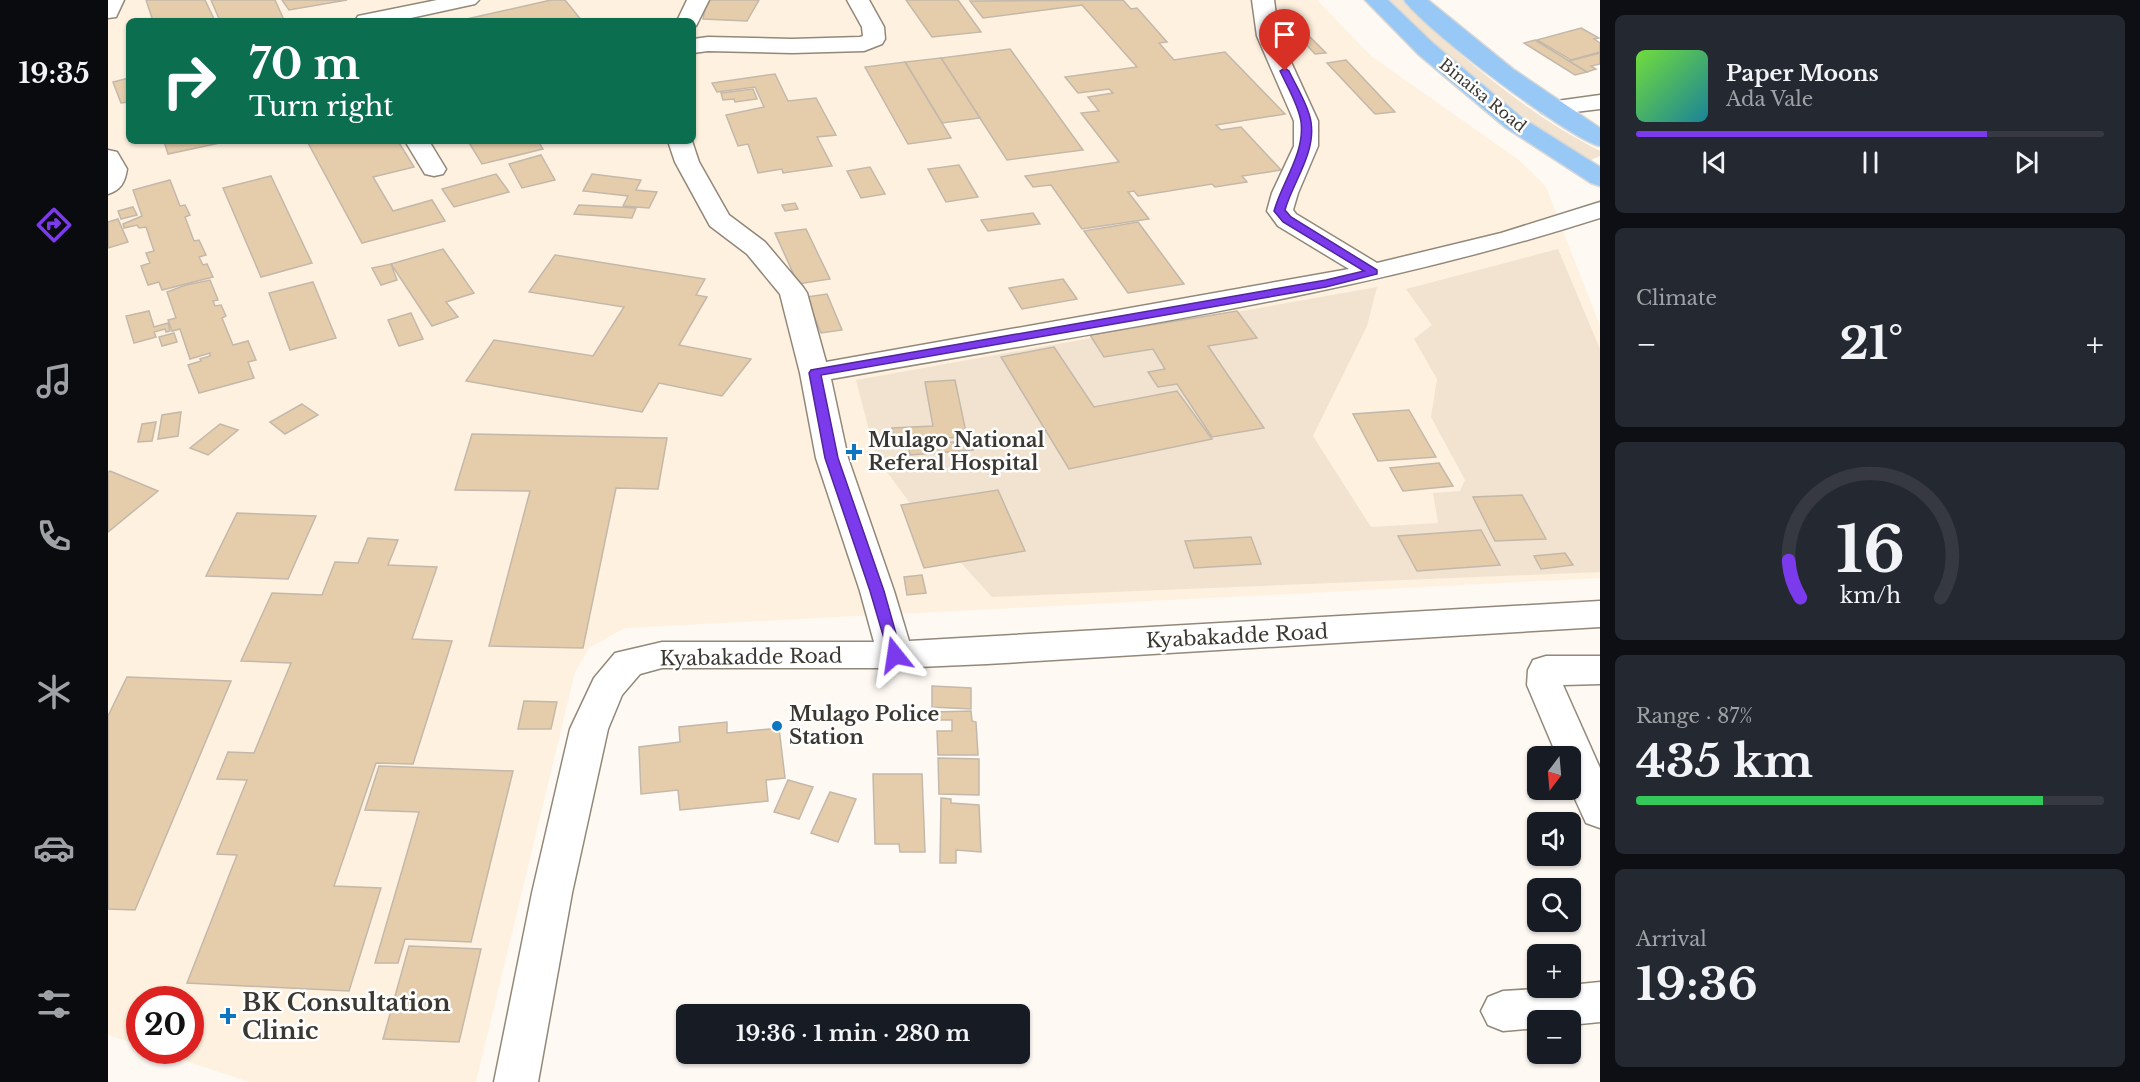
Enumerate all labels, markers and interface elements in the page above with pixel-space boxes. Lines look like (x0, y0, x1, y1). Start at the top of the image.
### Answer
pin (1259, 9, 1310, 71)
icon: arrive (1268, 18, 1301, 51)
text: 70 m (249, 38, 360, 90)
icon: right (150, 42, 228, 120)
street label: Binaisa Road (1435, 54, 1531, 136)
text: 19:35 (19, 57, 89, 90)
text: Paper Moons (1726, 60, 1879, 87)
text: Ada Vale (1726, 87, 1813, 111)
text: Turn right (249, 90, 393, 123)
icon: previous (1698, 146, 1731, 179)
icon: pause (1854, 146, 1887, 179)
icon: next (2010, 146, 2043, 179)
icon: directions (33, 204, 75, 246)
text: Climate (1636, 286, 1717, 310)
text: 21° (1839, 315, 1903, 371)
text: − (1636, 324, 1657, 365)
text: + (2086, 324, 2104, 365)
icon: music (33, 360, 75, 402)
place label: Mulago National Referal Hospital (868, 428, 1045, 475)
marker: Mulago National Referal Hospital (845, 443, 863, 461)
text: 16 (1835, 511, 1905, 589)
icon: phone (33, 515, 75, 557)
text: km/h (1840, 582, 1901, 609)
street label: Kyabakadde Road (1145, 619, 1329, 653)
position arrow (863, 623, 927, 687)
street label: Kyabakadde Road (660, 643, 842, 671)
icon: climate (33, 671, 75, 713)
place label: Mulago Police Station (789, 702, 939, 749)
text: Range · 87% (1636, 704, 1753, 728)
marker: Mulago Police Station (770, 719, 784, 733)
text: 435 km (1636, 733, 1813, 789)
north arrow (1527, 746, 1581, 800)
map controls (1527, 746, 1581, 1064)
button: sound (1527, 812, 1581, 866)
icon: car (33, 827, 75, 869)
button: search (1527, 878, 1581, 932)
text: Arrival (1636, 927, 1707, 951)
button: + (1527, 944, 1581, 998)
text: 19:36 (1636, 956, 1758, 1012)
icon: filters (33, 983, 75, 1025)
speed limit sign: 20 (126, 986, 204, 1064)
place label: BK Consultation Clinic (242, 988, 451, 1045)
marker: BK Consultation Clinic (219, 1007, 237, 1025)
button: − (1527, 1010, 1581, 1064)
text: 19:36 · 1 min · 280 m (736, 1020, 970, 1047)

